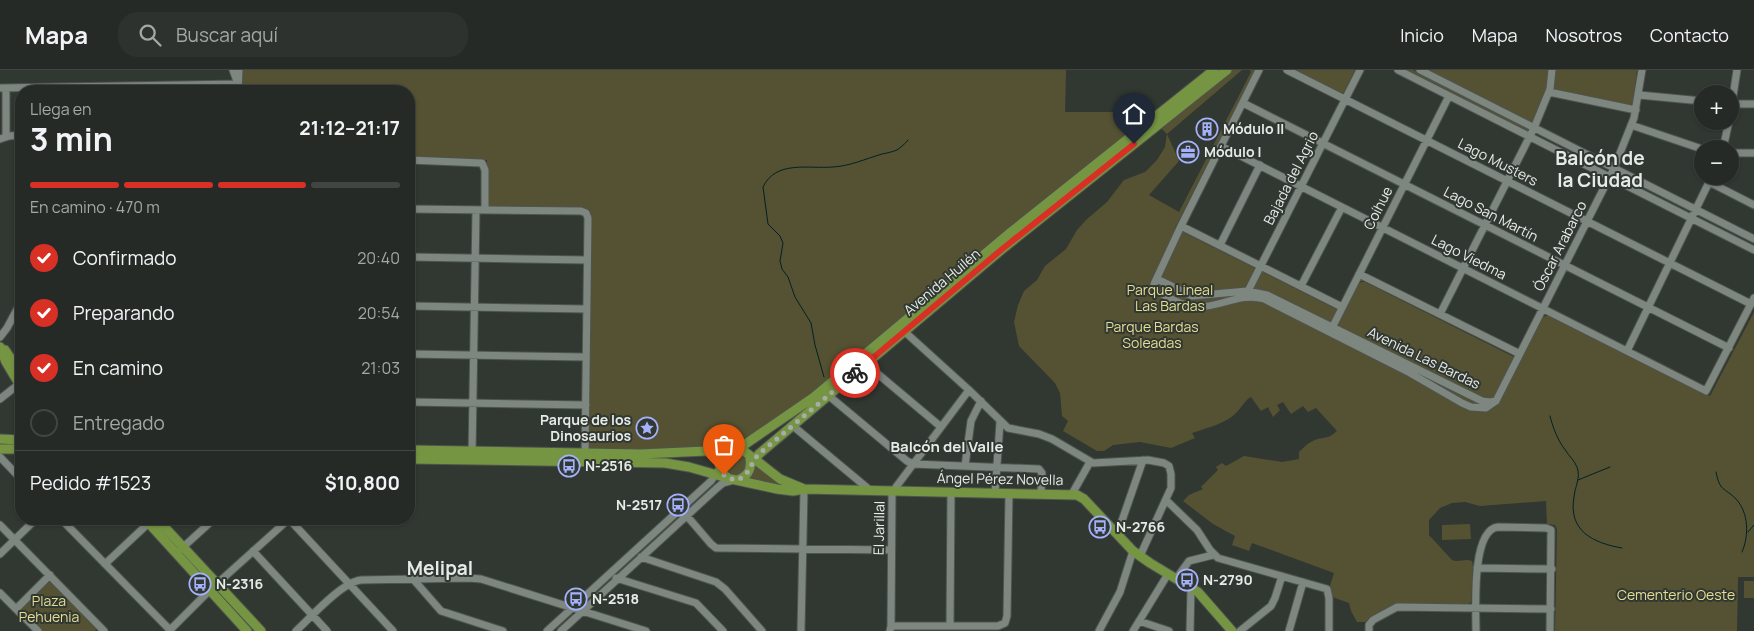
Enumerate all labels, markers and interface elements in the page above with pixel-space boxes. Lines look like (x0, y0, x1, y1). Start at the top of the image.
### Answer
search box (118, 12, 468, 57)
text: Mapa (25, 18, 88, 51)
icon: search (136, 21, 164, 49)
text: Buscar aquí (176, 22, 278, 48)
text: Inicio (1400, 23, 1444, 47)
text: Mapa (1472, 23, 1518, 47)
text: Nosotros (1546, 23, 1622, 47)
text: Contacto (1650, 23, 1729, 47)
map controls (1694, 85, 1739, 185)
button: + (1694, 85, 1739, 130)
pin (1113, 93, 1155, 144)
text: Llega en (30, 98, 91, 120)
icon: home (1120, 100, 1148, 128)
text: 21:12–21:17 (299, 115, 400, 141)
text: 3 min (30, 117, 113, 161)
building icon: Módulo II (1195, 117, 1219, 141)
place label: Módulo II (1223, 119, 1284, 138)
street label: Bajada del Agrio (1259, 128, 1322, 228)
street label: Lago Musters (1455, 133, 1541, 190)
office icon: Módulo I (1176, 140, 1200, 164)
button: − (1694, 140, 1739, 185)
place label: Módulo I (1204, 142, 1261, 161)
district label: Balcón de la Ciudad (1555, 145, 1645, 193)
street label: Lago San Martín (1441, 182, 1542, 246)
street label: Coíhue (1359, 183, 1397, 233)
text: En camino · 470 m (30, 196, 160, 218)
street label: Óscar Arabarco (1529, 197, 1590, 294)
street label: Lago Viedma (1428, 230, 1510, 284)
icon: check (30, 244, 58, 272)
street label: Avenida Huilén (899, 244, 984, 319)
text: Confirmado (73, 245, 177, 271)
text: 20:40 (357, 247, 400, 269)
park label: Parque Lineal Las Bardas (1127, 280, 1213, 315)
icon: check (30, 299, 58, 327)
text: Preparando (73, 300, 175, 326)
text: 20:54 (358, 302, 400, 324)
park label: Parque Bardas Soleadas (1105, 317, 1199, 352)
street label: Avenida Las Bardas (1365, 322, 1484, 393)
courier (830, 348, 880, 398)
icon: check (30, 354, 58, 382)
text: En camino (73, 355, 163, 381)
text: 21:03 (361, 357, 400, 379)
icon: bike (841, 359, 869, 387)
text: Entregado (73, 410, 165, 436)
place label: Parque de los Dinosaurios (540, 410, 631, 445)
place icon: Parque de los Dinosaurios (635, 416, 659, 440)
pin (703, 424, 745, 475)
icon: bag (710, 431, 738, 459)
district label: Balcón del Valle (891, 436, 1003, 457)
bus stop icon: N-2516 (557, 454, 581, 478)
place label: N-2516 (585, 456, 632, 475)
street label: Ángel Pérez Novella (937, 468, 1063, 489)
text: Pedido #1523 (30, 470, 151, 496)
text: $10,800 (325, 470, 400, 496)
bus stop icon: N-2517 (666, 493, 690, 517)
place label: N-2517 (616, 495, 662, 514)
street label: El Jarillal (869, 501, 888, 555)
bus stop icon: N-2766 (1088, 515, 1112, 539)
place label: N-2766 (1116, 517, 1165, 536)
district label: Melipal (407, 555, 473, 581)
bus stop icon: N-2790 (1175, 568, 1199, 592)
place label: N-2790 (1203, 570, 1253, 589)
bus stop icon: N-2316 (188, 572, 212, 596)
place label: N-2316 (216, 574, 263, 593)
park label: Cementerio Oeste (1617, 585, 1735, 604)
bus stop icon: N-2518 (564, 587, 588, 611)
place label: N-2518 (592, 589, 639, 608)
park label: Plaza Pehuenia (19, 591, 79, 626)

